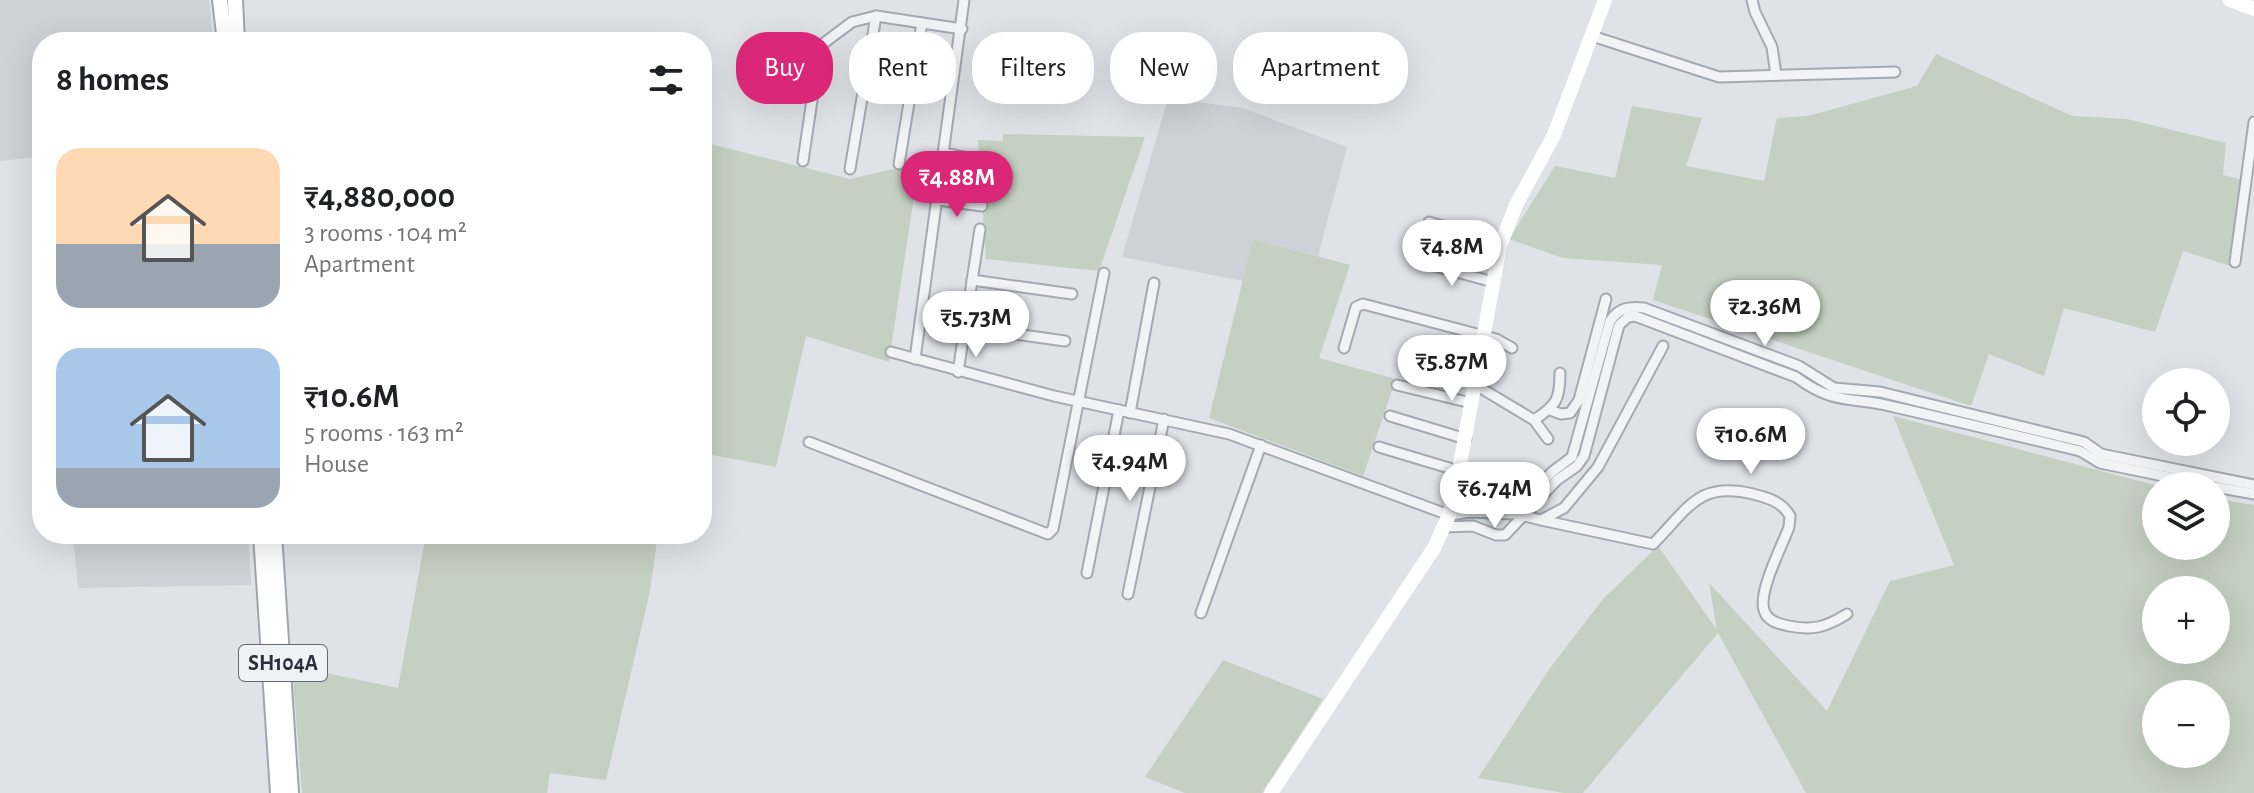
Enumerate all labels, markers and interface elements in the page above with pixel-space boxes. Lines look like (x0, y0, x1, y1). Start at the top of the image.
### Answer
chip: Buy (736, 32, 833, 104)
chip: Rent (849, 32, 956, 104)
chip: Filters (972, 32, 1094, 104)
chip: New (1110, 32, 1217, 104)
chip: Apartment (1233, 32, 1408, 104)
icon: filters (644, 58, 688, 102)
text: 8 homes (56, 63, 169, 97)
pin: ₹4.88M (892, 151, 1022, 219)
text: ₹4.88M (919, 164, 995, 190)
icon: home (120, 180, 216, 276)
text: ₹4,880,000 (304, 180, 455, 214)
text: 3 rooms · 104 m² (304, 220, 467, 246)
pin: ₹4.8M (1396, 220, 1508, 288)
text: ₹4.8M (1420, 233, 1484, 259)
text: Apartment (304, 251, 415, 277)
pin: ₹2.36M (1700, 280, 1830, 348)
pin: ₹5.73M (911, 291, 1041, 359)
text: ₹2.36M (1728, 293, 1802, 319)
text: ₹5.73M (940, 304, 1012, 330)
pin: ₹5.87M (1387, 335, 1517, 403)
text: ₹5.87M (1416, 348, 1488, 374)
map controls (2142, 368, 2230, 768)
button: locate (2142, 368, 2230, 456)
icon: home (120, 380, 216, 476)
text: ₹10.6M (304, 380, 400, 414)
pin: ₹10.6M (1686, 408, 1816, 476)
text: 5 rooms · 163 m² (304, 420, 464, 446)
text: ₹10.6M (1714, 421, 1788, 447)
pin: ₹4.94M (1065, 435, 1195, 503)
text: ₹4.94M (1092, 448, 1168, 474)
text: House (304, 451, 369, 477)
pin: ₹6.74M (1430, 462, 1560, 530)
button: layers (2142, 472, 2230, 560)
text: ₹6.74M (1458, 475, 1532, 501)
button: + (2142, 576, 2230, 664)
road number: SH104A (239, 645, 327, 681)
button: − (2142, 680, 2230, 768)

